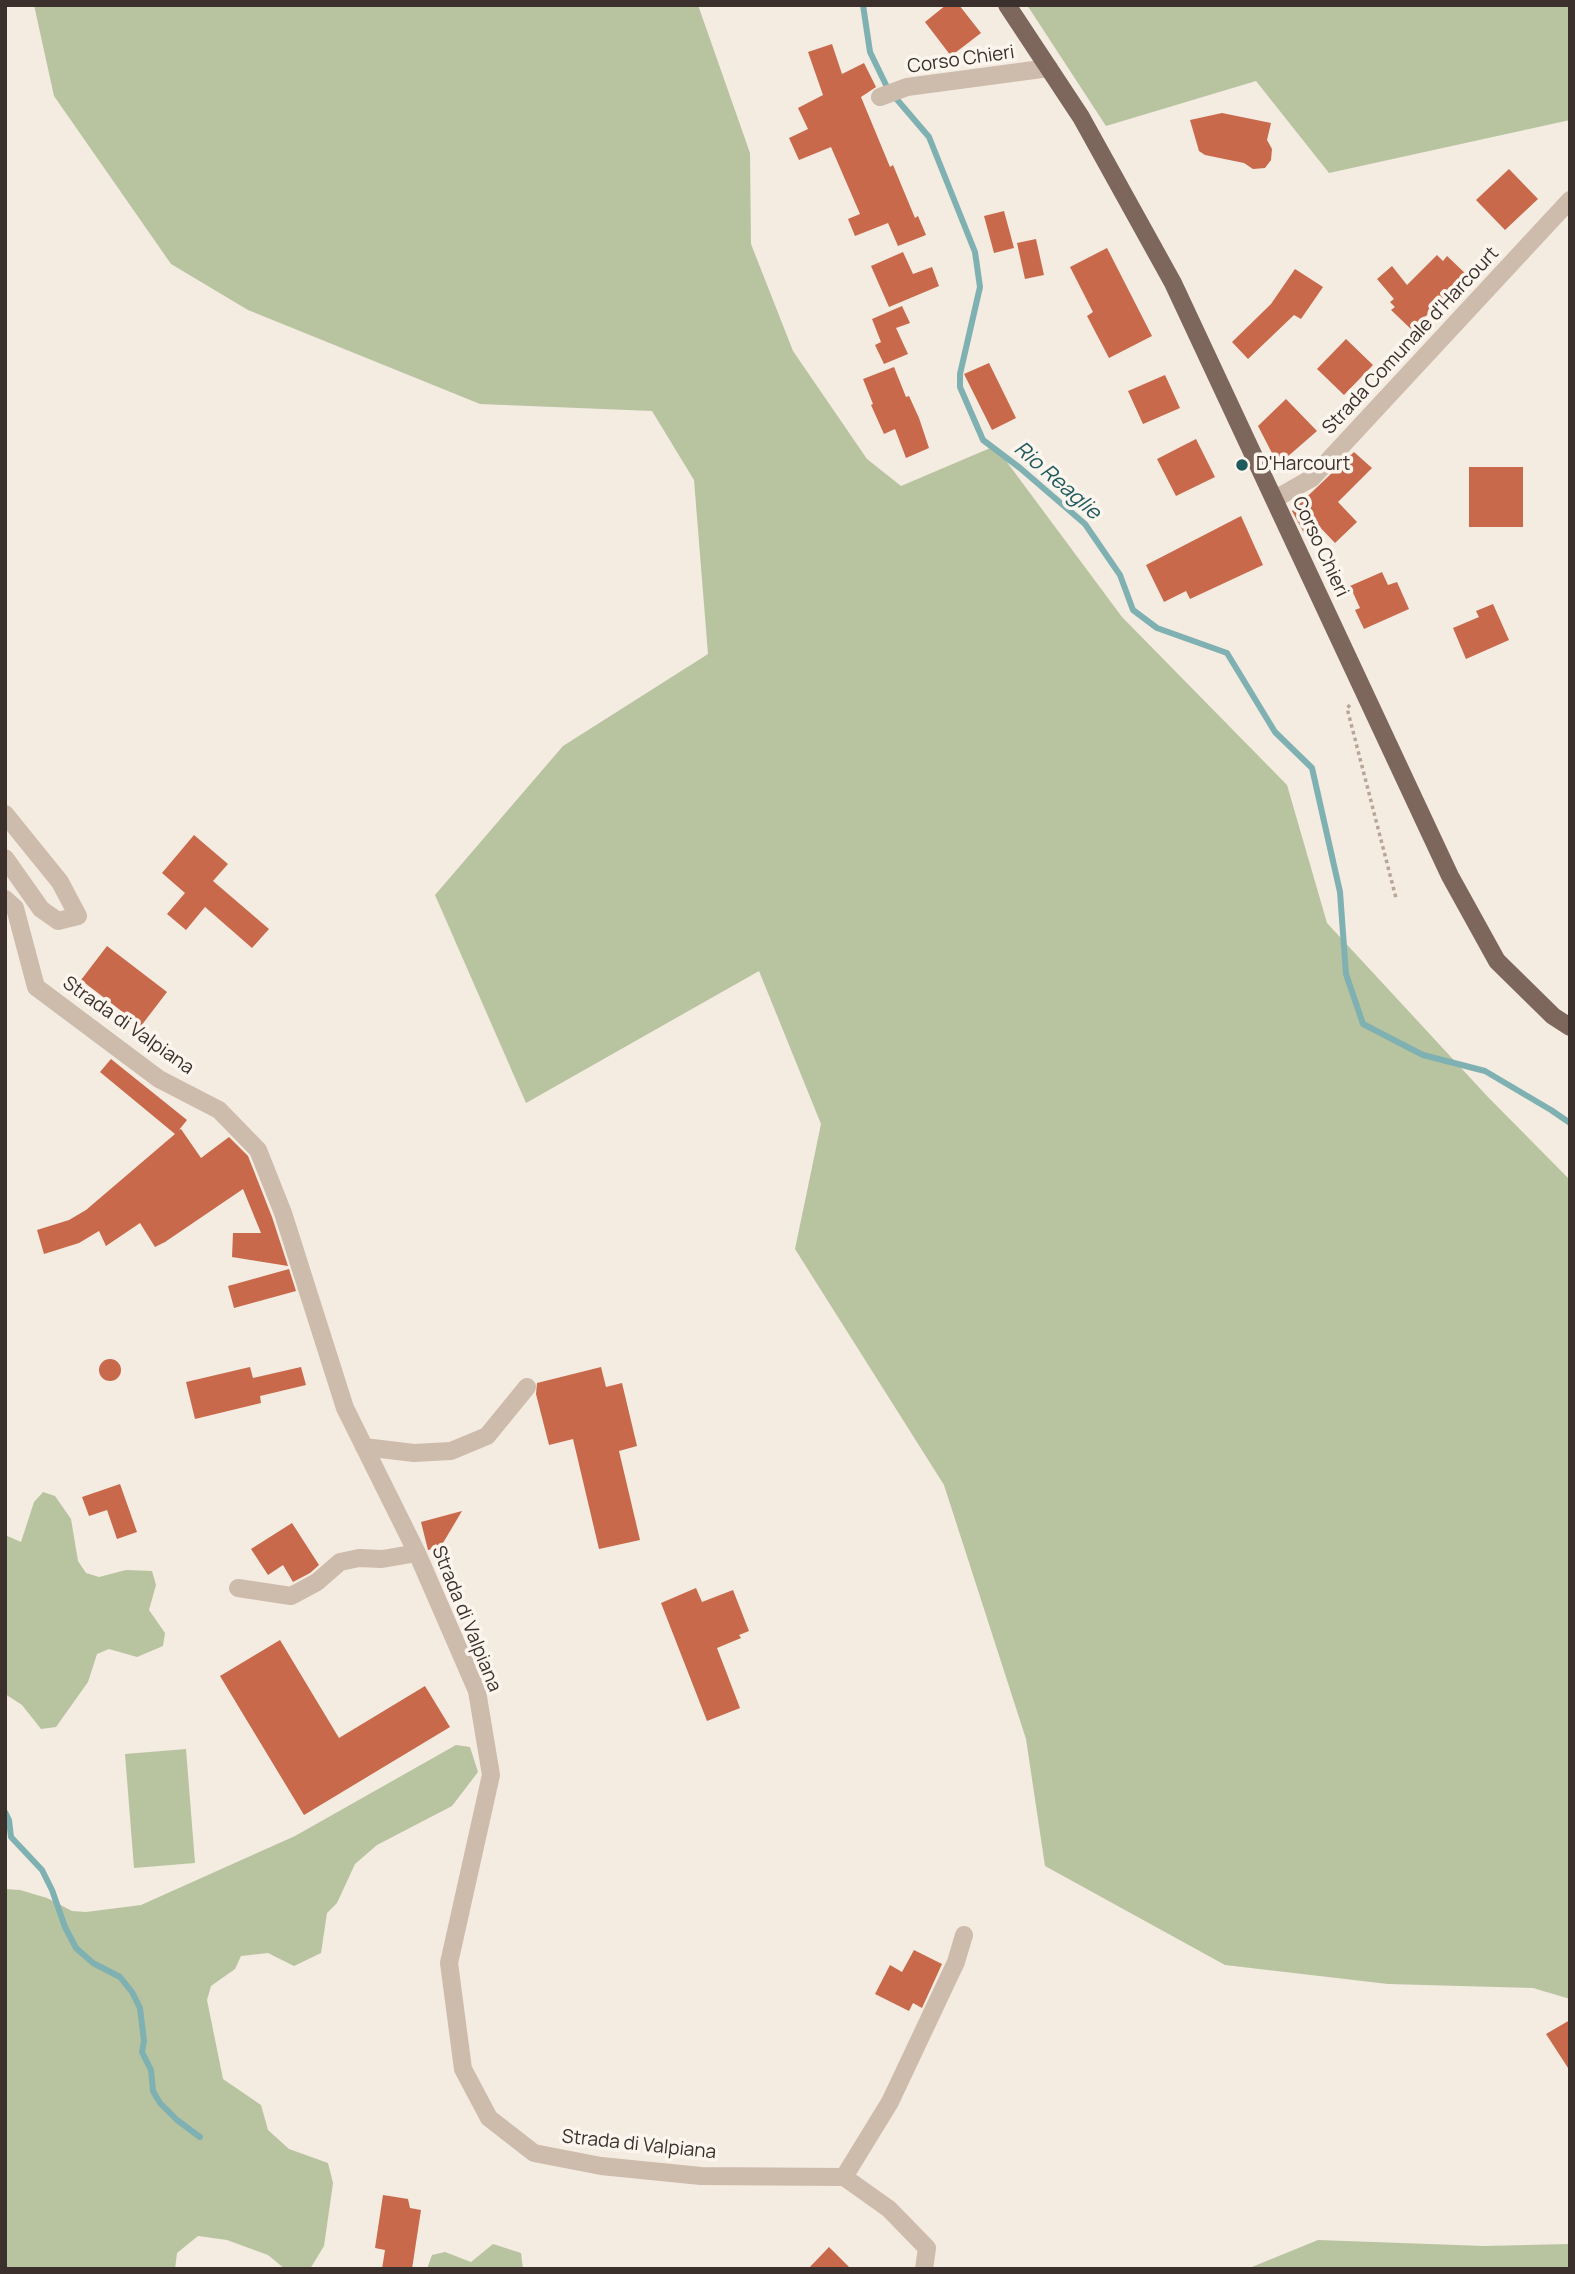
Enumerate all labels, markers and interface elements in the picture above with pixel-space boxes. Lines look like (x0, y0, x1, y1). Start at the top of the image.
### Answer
street label: Corso Chieri (906, 41, 1016, 79)
street label: Strada Comunale d'Harcourt (1318, 242, 1504, 440)
water label: Rio Reaglie (1009, 437, 1105, 525)
place label: D'Harcourt (1256, 454, 1350, 476)
marker: D'Harcourt (1234, 457, 1250, 473)
street label: Corso Chieri (1287, 493, 1353, 601)
street label: Strada di Valpiana (58, 972, 198, 1080)
street label: Strada di Valpiana (426, 1543, 506, 1695)
street label: Strada di Valpiana (561, 2126, 717, 2164)

